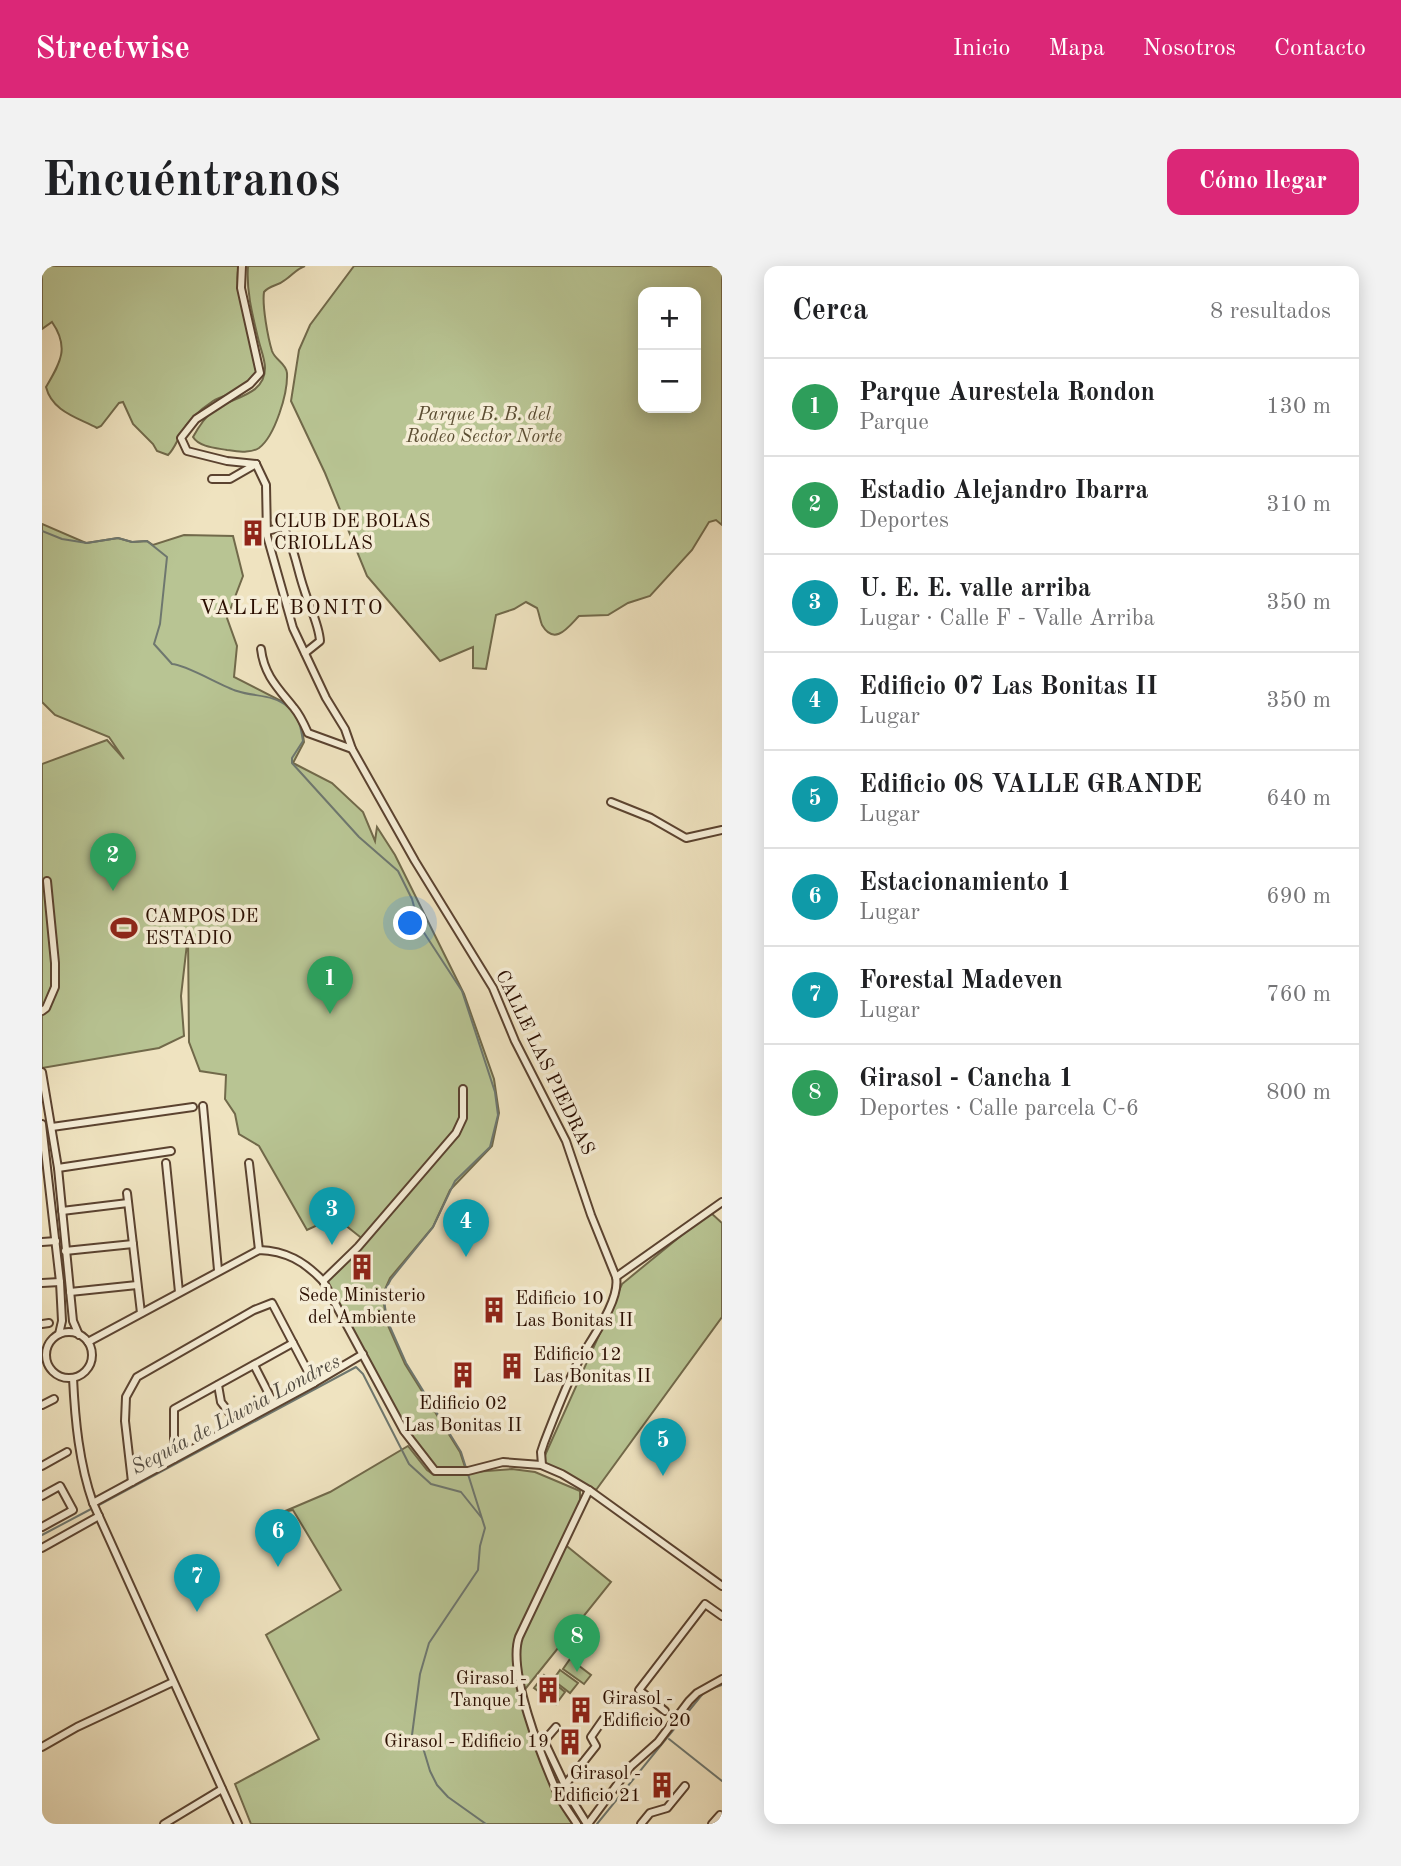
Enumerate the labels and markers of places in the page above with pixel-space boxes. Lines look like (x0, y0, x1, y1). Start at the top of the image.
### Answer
place label: CLUB DE BOLAS CRIOLLAS (274, 513, 430, 554)
building icon: CLUB DE BOLAS CRIOLLAS (238, 518, 268, 548)
pin: 2 (90, 833, 136, 891)
place label: CAMPOS DE ESTADIO (145, 908, 258, 949)
sports icon: CAMPOS DE ESTADIO (109, 913, 139, 943)
pin: 1 (307, 956, 353, 1014)
pin: 3 (309, 1187, 355, 1245)
pin: 4 (443, 1199, 489, 1257)
building icon: Sede Ministerio del Ambiente (347, 1252, 377, 1282)
place label: Sede Ministerio del Ambiente (299, 1287, 425, 1328)
place label: Edificio 10 Las Bonitas II (515, 1290, 633, 1331)
building icon: Edificio 10 Las Bonitas II (479, 1295, 509, 1325)
place label: Edificio 12 Las Bonitas II (533, 1346, 651, 1387)
building icon: Edificio 12 Las Bonitas II (497, 1351, 527, 1381)
building icon: Edificio 02 Las Bonitas II (448, 1360, 478, 1390)
place label: Edificio 02 Las Bonitas II (404, 1395, 522, 1436)
pin: 5 (640, 1418, 686, 1476)
pin: 6 (255, 1509, 301, 1567)
pin: 7 (174, 1554, 220, 1612)
pin: 8 (554, 1614, 600, 1672)
place label: Girasol - Tanque 1 (450, 1670, 527, 1711)
building icon: Girasol - Tanque 1 (533, 1675, 563, 1705)
place label: Girasol - Edificio 20 (602, 1690, 690, 1731)
building icon: Girasol - Edificio 20 (566, 1695, 596, 1725)
building icon: Girasol - Edificio 19 (555, 1727, 585, 1757)
place label: Girasol - Edificio 19 (384, 1733, 549, 1752)
place label: Girasol - Edificio 21 (553, 1765, 641, 1806)
building icon: Girasol - Edificio 21 (647, 1770, 677, 1800)

